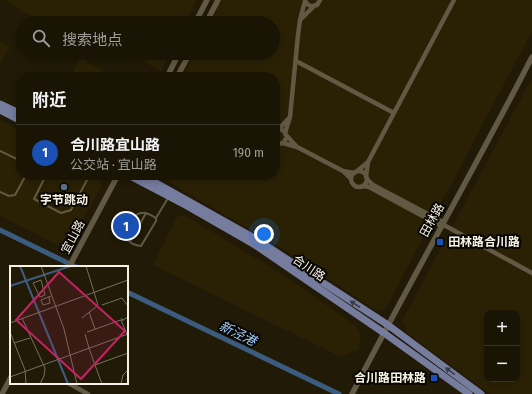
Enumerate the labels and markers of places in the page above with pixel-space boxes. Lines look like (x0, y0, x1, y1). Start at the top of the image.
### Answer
marker: 字节跳动 (59, 182, 69, 192)
place label: 字节跳动 (40, 193, 88, 207)
pin: 1 (113, 211, 139, 241)
place label: 田林路合川路 (448, 235, 520, 249)
marker: 田林路合川路 (435, 237, 445, 247)
place label: 合川路田林路 (354, 371, 426, 385)
marker: 合川路田林路 (429, 373, 439, 383)

